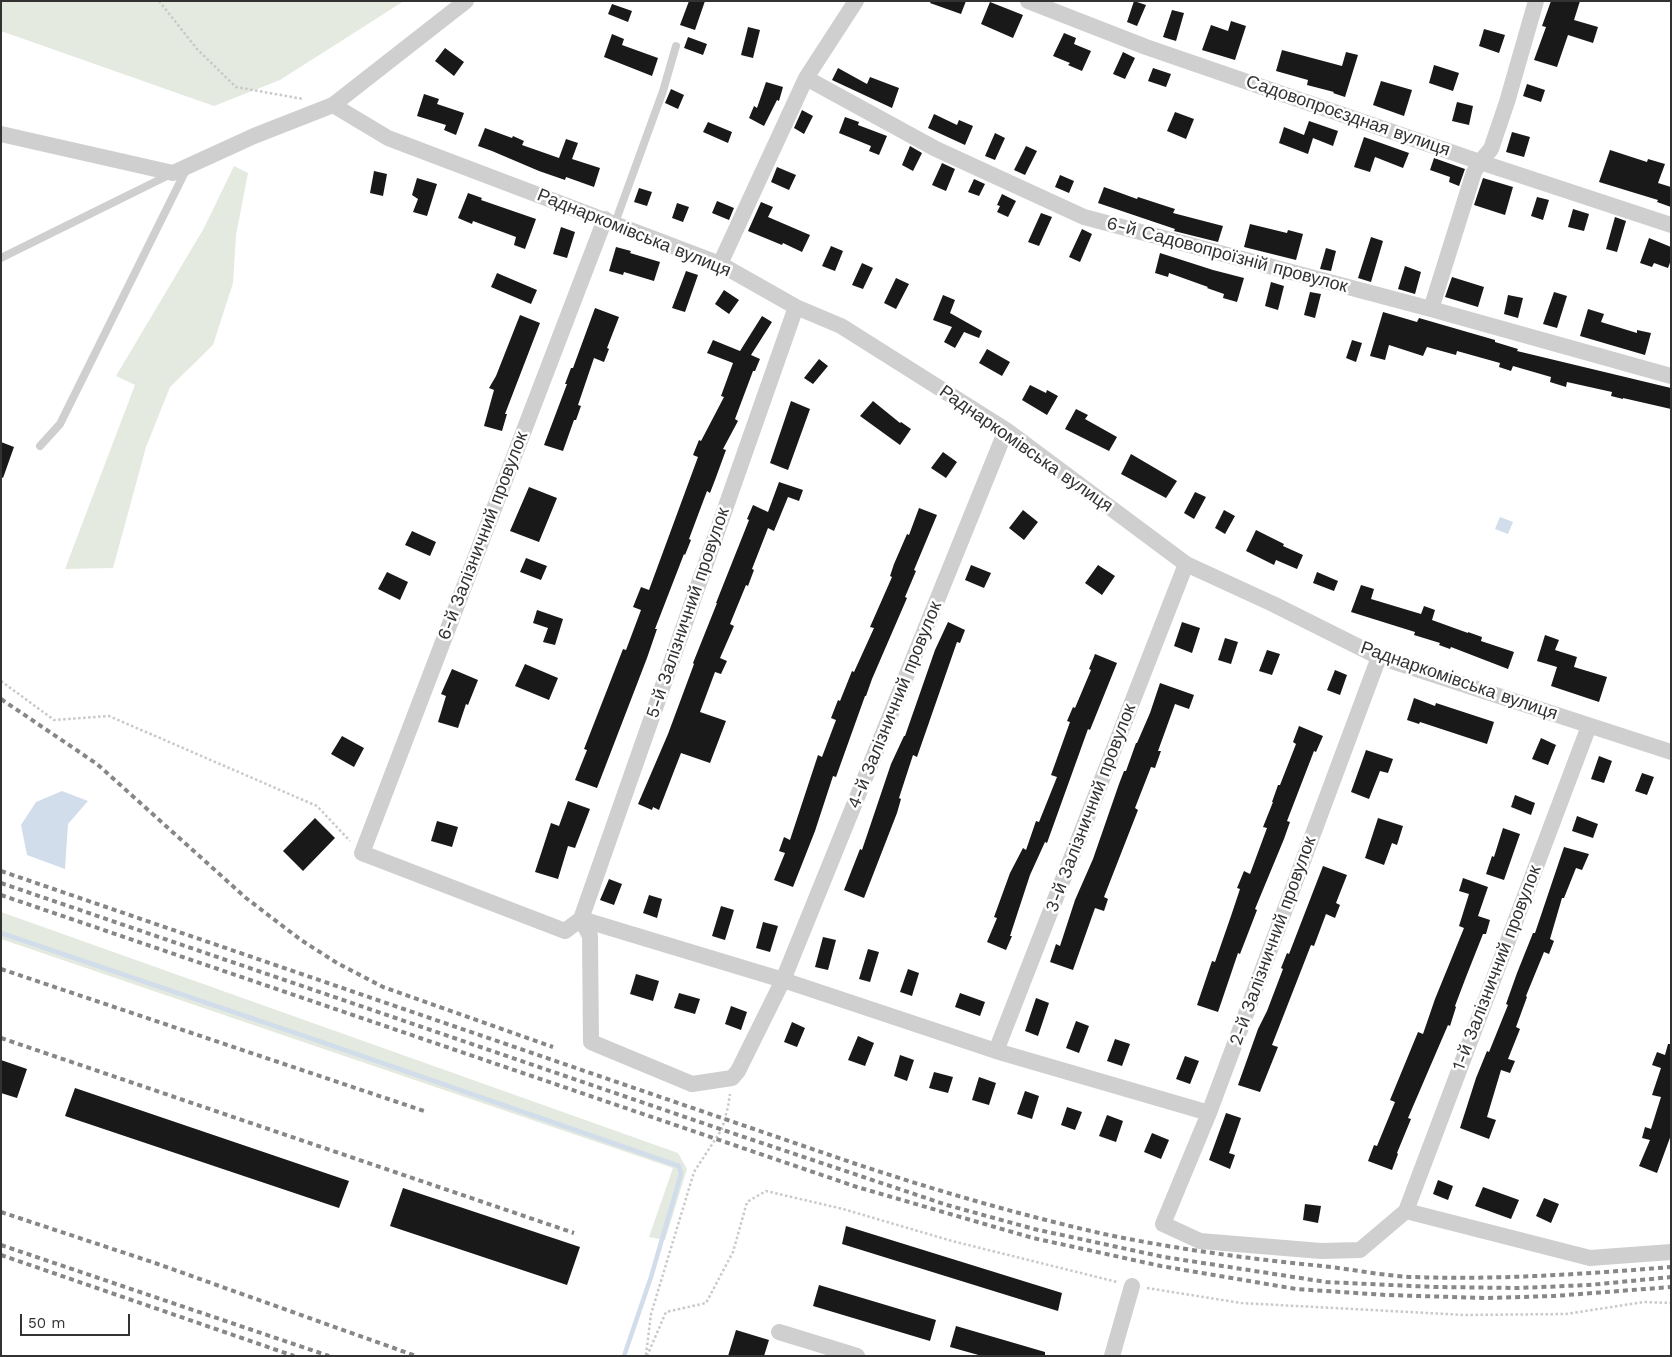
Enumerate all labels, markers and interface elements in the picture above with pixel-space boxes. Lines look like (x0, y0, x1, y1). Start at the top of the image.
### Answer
street label: Садовопроєздная вулиця (1243, 71, 1453, 161)
street label: Раднаркомівська вулиця (534, 184, 734, 282)
street label: 6-й Садовопроїзній провулок (1104, 212, 1350, 298)
street label: Раднаркомівська вулиця (935, 381, 1117, 517)
street label: 6-й Залізничний провулок (433, 429, 533, 643)
street label: 5-й Залізничний провулок (642, 505, 734, 721)
street label: 4-й Залізничний провулок (843, 598, 947, 812)
street label: Раднаркомівська вулиця (1358, 637, 1560, 725)
street label: 3-й Залізничний провулок (1041, 701, 1141, 915)
street label: 2-й Залізничний провулок (1225, 834, 1321, 1048)
street label: 1-й Залізничний провулок (1448, 862, 1546, 1074)
scale bar (22, 1304, 132, 1336)
text: 50 m (28, 1314, 65, 1332)

